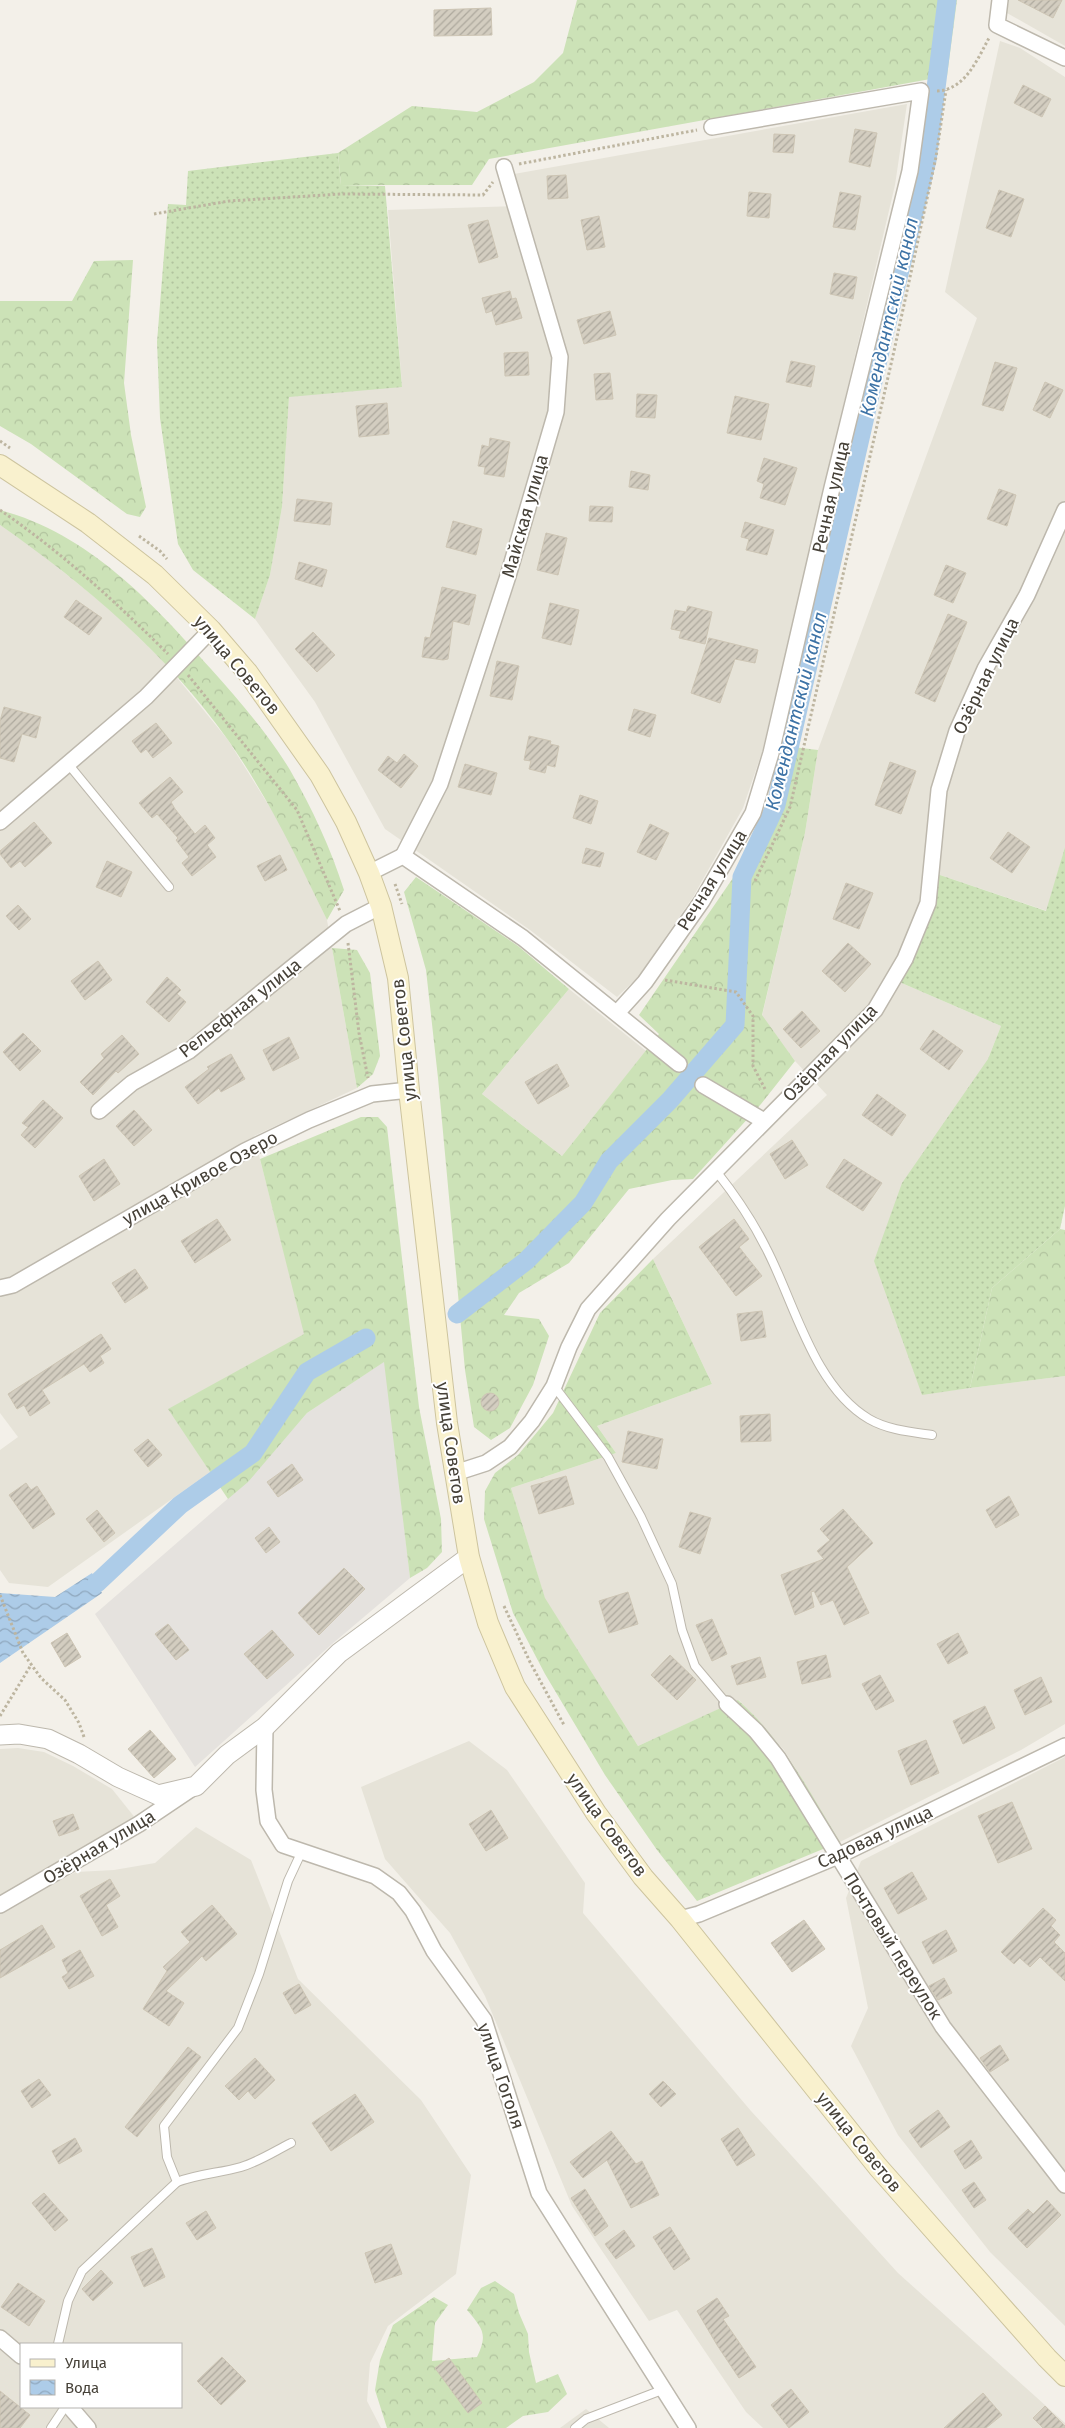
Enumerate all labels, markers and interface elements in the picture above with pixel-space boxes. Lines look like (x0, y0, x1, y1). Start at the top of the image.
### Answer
water label: Комендантский канал (855, 215, 923, 419)
street label: Речная улица (807, 439, 855, 555)
street label: Майская улица (497, 452, 553, 580)
water label: Комендантский канал (760, 609, 832, 813)
street label: улица Советов (189, 611, 285, 719)
street label: Озёрная улица (948, 614, 1024, 738)
street label: Речная улица (672, 825, 752, 935)
street label: Рельефная улица (175, 953, 305, 1063)
street label: улица Советов (387, 978, 421, 1102)
street label: Озёрная улица (778, 1000, 882, 1106)
street label: улица Кривое Озеро (118, 1126, 282, 1230)
street label: улица Советов (432, 1381, 470, 1505)
street label: улица Советов (562, 1769, 652, 1881)
street label: Садовая улица (814, 1801, 936, 1873)
street label: Озёрная улица (39, 1805, 159, 1889)
street label: Почтовый переулок (839, 1868, 948, 2024)
street label: улица Гоголя (473, 2020, 529, 2132)
street label: улица Советов (812, 2087, 906, 2197)
legend (20, 2343, 182, 2408)
text: Улица (65, 2354, 107, 2372)
text: Вода (65, 2379, 99, 2397)

